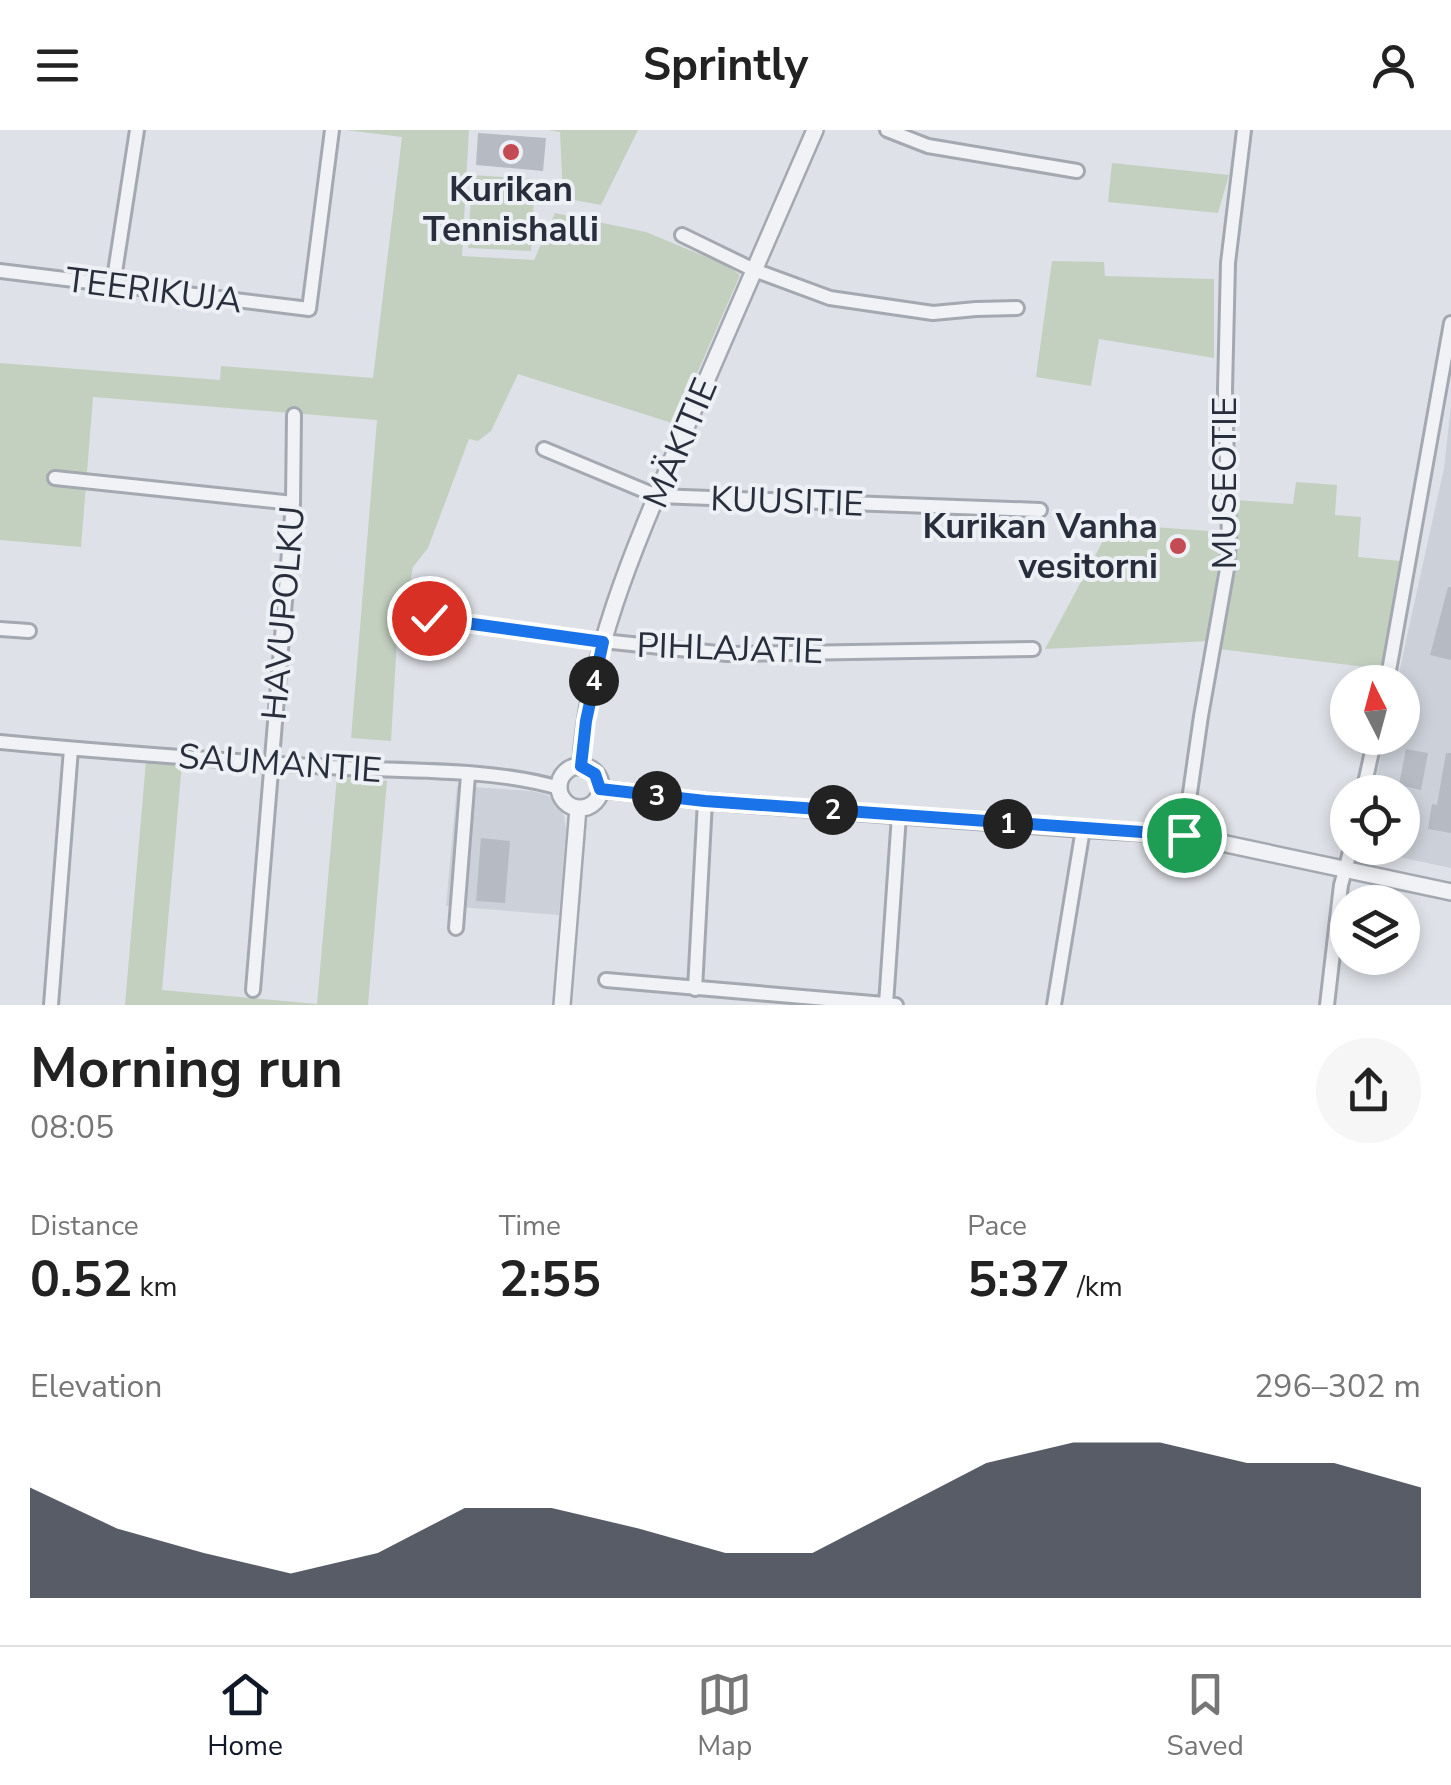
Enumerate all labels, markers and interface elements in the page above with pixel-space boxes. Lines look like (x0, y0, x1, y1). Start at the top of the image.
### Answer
text: Sprintly (643, 35, 808, 96)
icon: menu (30, 38, 85, 93)
icon: person (1366, 38, 1421, 93)
marker: Kurikan Tennishalli (500, 141, 522, 163)
place label: Kurikan Tennishalli (423, 166, 599, 253)
street label: TEERIKUJA (63, 256, 245, 325)
street label: MÄKITIE (632, 371, 729, 515)
street label: MUSEOTIE (1201, 397, 1248, 569)
street label: KUUSITIE (710, 475, 864, 528)
place label: Kurikan Vanha vesitorni (922, 503, 1158, 590)
street label: HAVUPOLKU (251, 504, 316, 722)
marker: Kurikan Vanha vesitorni (1167, 535, 1189, 557)
pin (387, 576, 472, 661)
icon: check (402, 591, 457, 646)
street label: PIHLAJATIE (636, 622, 824, 675)
pin: 4 (569, 656, 619, 706)
text: 4 (586, 662, 602, 700)
north arrow (1330, 665, 1420, 755)
map controls (1330, 665, 1420, 975)
street label: SAUMANTIE (177, 733, 383, 794)
pin: 3 (632, 771, 682, 821)
button: locate (1330, 775, 1420, 865)
text: 3 (649, 777, 665, 815)
pin: 2 (808, 785, 858, 835)
text: 2 (825, 791, 841, 829)
pin (1142, 793, 1227, 878)
pin: 1 (983, 799, 1033, 849)
text: 1 (1000, 805, 1016, 843)
icon: arrive (1157, 808, 1212, 863)
button: layers (1330, 885, 1420, 975)
text: Morning run (30, 1031, 343, 1106)
button: share (1316, 1038, 1421, 1143)
text: 08:05 (30, 1106, 114, 1149)
text: Distance (30, 1207, 139, 1245)
text: Time (499, 1207, 561, 1245)
text: Pace (967, 1207, 1027, 1245)
text: 0.52 (30, 1245, 132, 1314)
text: 2:55 (499, 1245, 601, 1314)
text: 5:37 (967, 1245, 1070, 1314)
text: km (132, 1268, 178, 1306)
text: /km (1070, 1268, 1123, 1306)
text: Elevation (30, 1365, 163, 1408)
text: 296–302 m (1254, 1365, 1421, 1408)
tab: Home (207, 1667, 283, 1765)
tab: Map (697, 1667, 752, 1765)
tab: Saved (1166, 1667, 1244, 1765)

